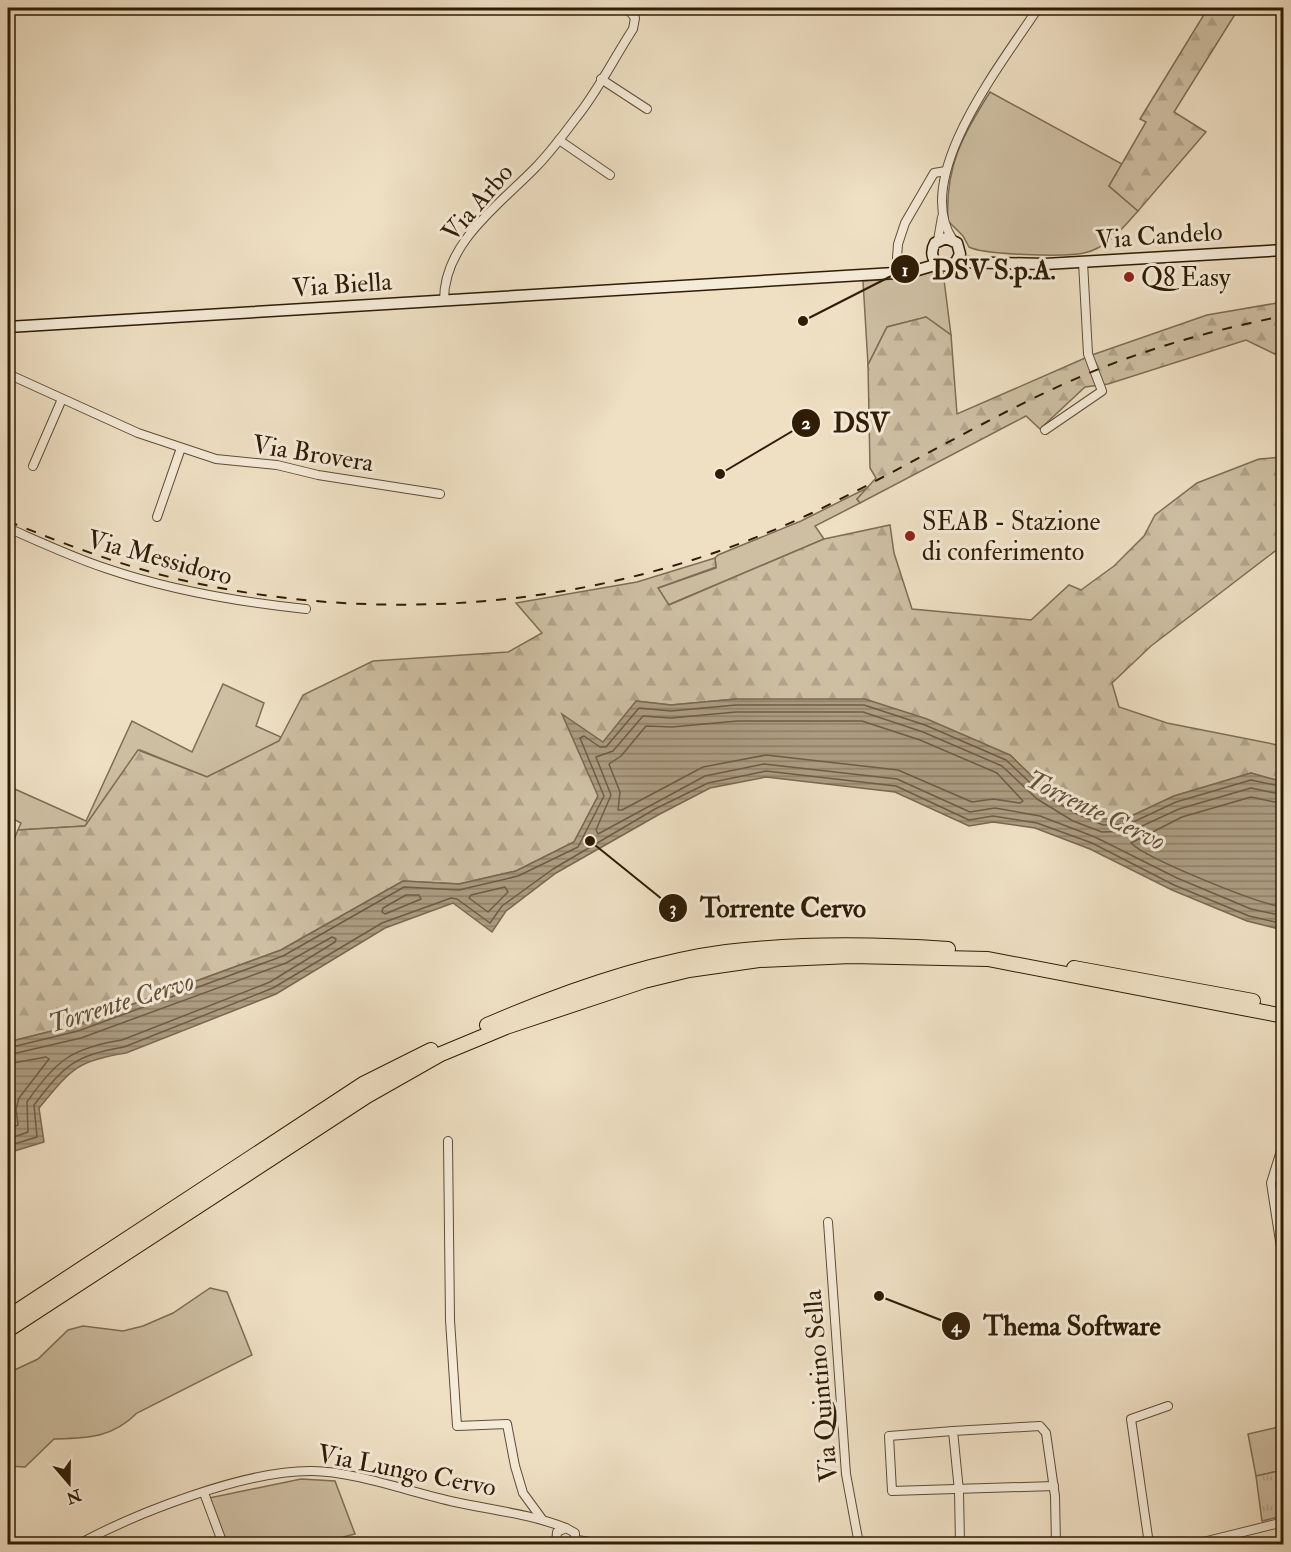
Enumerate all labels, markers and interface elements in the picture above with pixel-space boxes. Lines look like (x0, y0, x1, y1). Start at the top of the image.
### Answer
street label: Via Arbo (435, 157, 520, 248)
street label: Via Candelo (1095, 216, 1224, 256)
callout: DSV S.p.A. (890, 247, 1067, 292)
text: DSV S.p.A. (932, 254, 1056, 288)
text: 1 (902, 259, 908, 282)
place label: Q8 Easy (1141, 262, 1231, 294)
street label: Via Biella (291, 266, 393, 304)
marker: Q8 Easy (1122, 270, 1136, 284)
callout: DSV (791, 400, 901, 445)
text: DSV (833, 407, 891, 440)
text: 2 (801, 412, 811, 435)
street label: Via Brovera (250, 429, 376, 479)
place label: SEAB - Stazione di conferimento (922, 506, 1101, 568)
street label: Via Messidoro (84, 523, 236, 593)
marker: SEAB - Stazione di conferimento (903, 529, 917, 543)
water label: Torrente Cervo (1021, 763, 1171, 858)
callout: Torrente Cervo (658, 885, 878, 930)
text: Torrente Cervo (699, 892, 866, 925)
text: 3 (670, 897, 677, 920)
water label: Torrente Cervo (44, 965, 198, 1040)
street label: Via Quintino Sella (797, 1288, 845, 1483)
callout: Thema Software (941, 1303, 1173, 1348)
text: Thema Software (982, 1310, 1162, 1343)
text: 4 (950, 1315, 962, 1338)
street label: Via Lungo Cervo (315, 1438, 499, 1504)
north arrow (39, 1453, 99, 1513)
text: N (63, 1484, 85, 1508)

